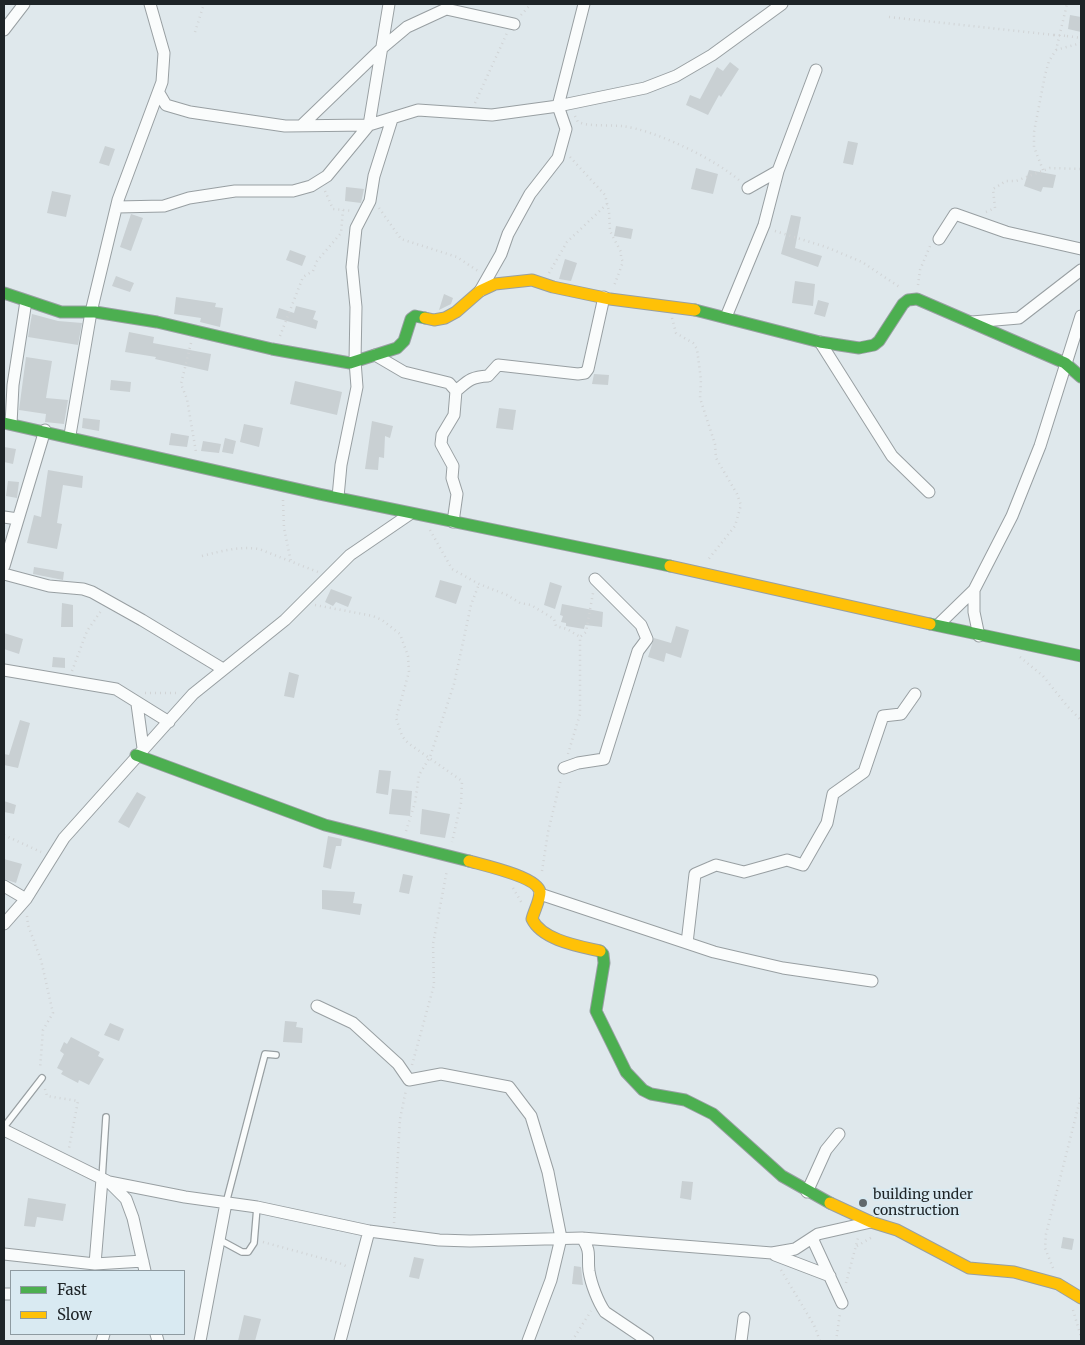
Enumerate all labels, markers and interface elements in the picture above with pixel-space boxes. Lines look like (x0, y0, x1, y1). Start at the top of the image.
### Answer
place label: building under construction (873, 1187, 973, 1220)
marker: building under construction (857, 1197, 869, 1209)
legend (10, 1270, 185, 1335)
text: Fast (57, 1280, 87, 1299)
text: Slow (57, 1305, 92, 1324)

